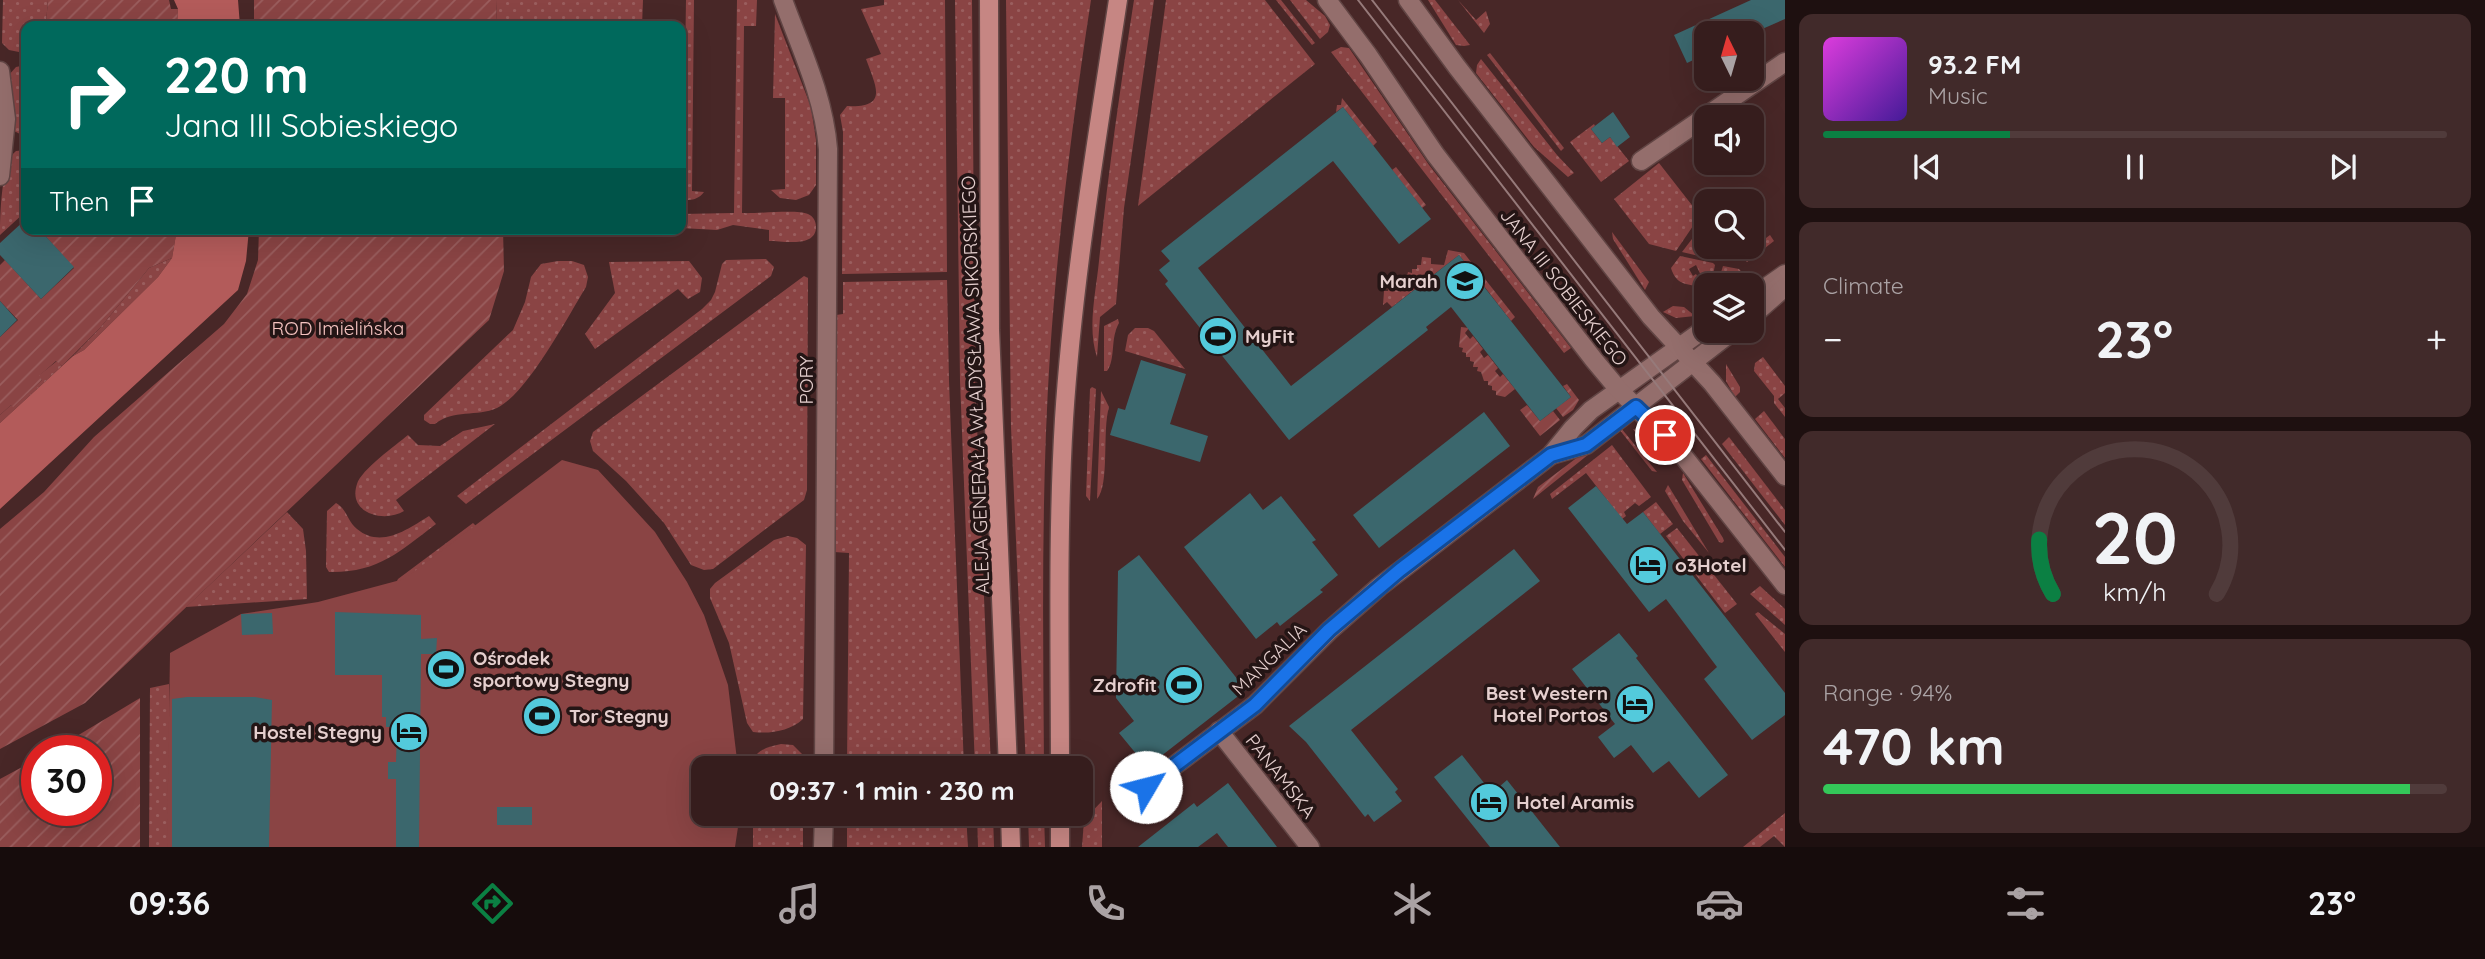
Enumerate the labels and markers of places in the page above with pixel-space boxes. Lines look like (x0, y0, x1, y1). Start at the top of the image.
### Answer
school or university icon: Marah (1444, 260, 1486, 302)
place label: Marah (1379, 269, 1438, 293)
sports icon: MyFit (1197, 315, 1239, 357)
place label: MyFit (1245, 324, 1295, 348)
pin (1635, 405, 1695, 465)
hotel icon: o3Hotel (1627, 544, 1669, 586)
place label: o3Hotel (1675, 553, 1747, 577)
place label: Ośrodek sportowy Stegny (473, 646, 629, 692)
sports icon: Ośrodek sportowy Stegny (425, 648, 467, 690)
sports icon: Zdrofit (1163, 664, 1205, 706)
place label: Zdrofit (1093, 673, 1157, 697)
place label: Best Western Hotel Portos (1486, 681, 1608, 727)
hotel icon: Best Western Hotel Portos (1614, 683, 1656, 725)
sports icon: Tor Stegny (521, 695, 563, 737)
place label: Tor Stegny (569, 704, 669, 728)
hotel icon: Hostel Stegny (388, 711, 430, 753)
place label: Hostel Stegny (253, 720, 382, 744)
hotel icon: Hotel Aramis (1468, 781, 1510, 823)
place label: Hotel Aramis (1516, 790, 1634, 814)

